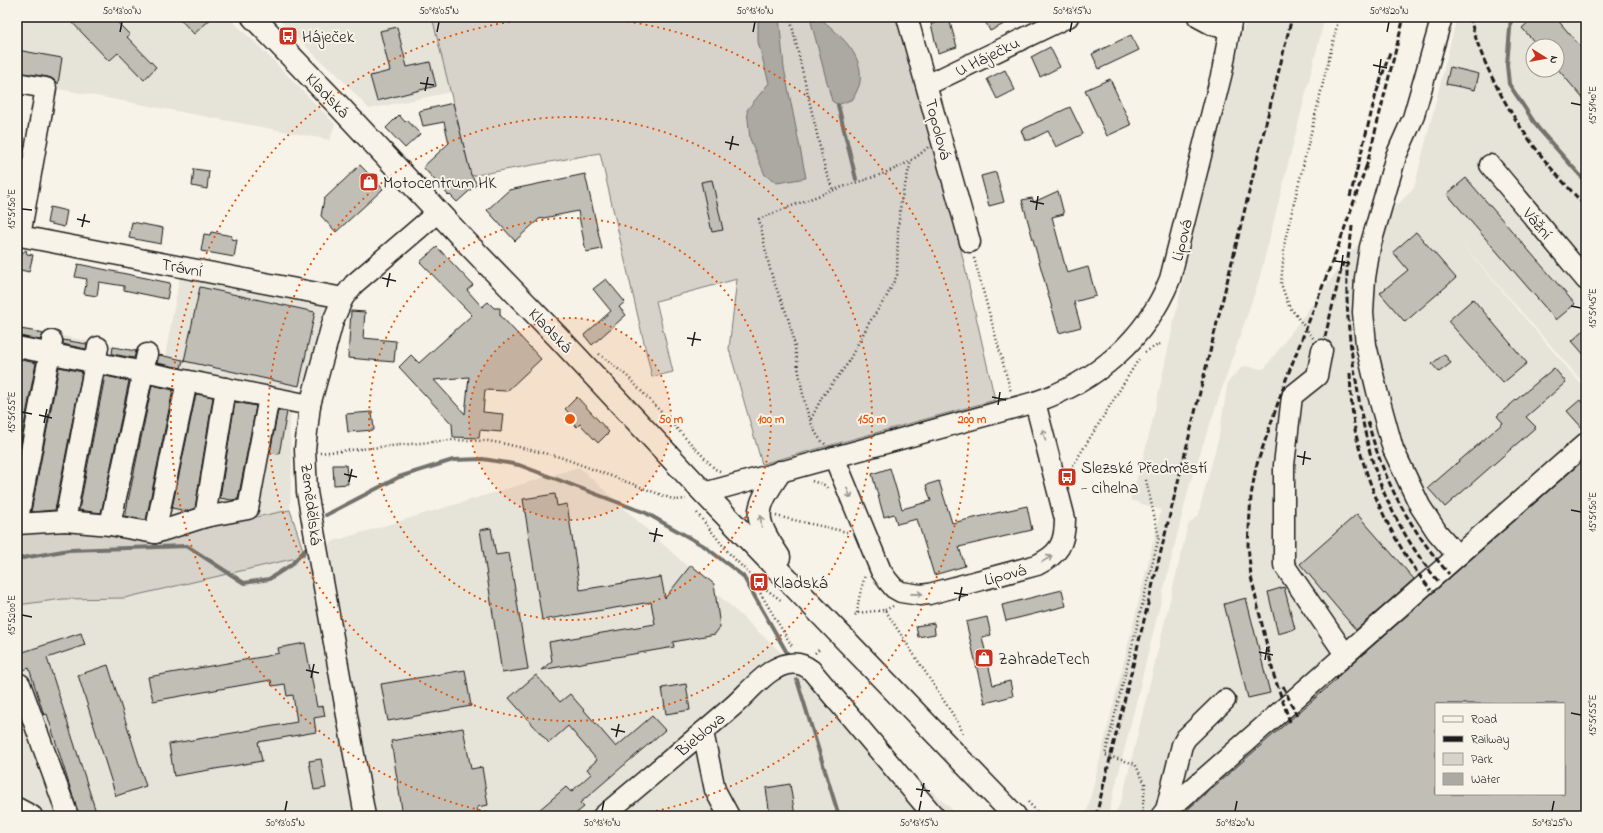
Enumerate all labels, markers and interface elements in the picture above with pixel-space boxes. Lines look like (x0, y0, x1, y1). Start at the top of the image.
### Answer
text: 50°13'00"N (103, 4, 142, 19)
text: 50°13'05"N (419, 4, 459, 19)
text: 50°13'10"N (736, 4, 774, 19)
text: 50°13'15"N (1052, 4, 1092, 19)
text: 50°13'20"N (1369, 4, 1409, 19)
bus stop icon: Háječek (277, 25, 299, 47)
place label: Háječek (302, 25, 355, 50)
street label: U Háječku (951, 31, 1024, 84)
north arrow (1525, 38, 1565, 78)
text: N (1545, 55, 1562, 65)
street label: Kladská (299, 68, 355, 125)
text: 15°51'40"E (1586, 86, 1601, 124)
street label: Topolová (917, 96, 958, 163)
shop icon: Motocentrum HK (358, 171, 380, 193)
place label: Motocentrum HK (383, 171, 497, 196)
text: 15°51'50"E (5, 189, 20, 229)
street label: Vážní (1515, 202, 1558, 245)
street label: Lipová (1165, 216, 1200, 264)
street label: Trávní (159, 252, 205, 285)
text: 15°51'45"E (1586, 288, 1601, 328)
street label: Kladská (522, 303, 578, 360)
text: 15°51'55"E (5, 391, 20, 433)
text: 50 m (659, 411, 684, 429)
text: 100 m (758, 411, 785, 429)
text: 150 m (858, 411, 887, 429)
text: 200 m (957, 411, 987, 429)
centre of rings (563, 412, 577, 426)
one-way arrow (1039, 429, 1047, 442)
place label: Slezské Předměstí - cihelna (1081, 456, 1207, 501)
street label: Zemědělská (293, 462, 328, 547)
bus stop icon: Slezské Předměstí - cihelna (1056, 466, 1078, 488)
one-way arrow (846, 487, 853, 499)
text: 15°51'50"E (1586, 492, 1601, 532)
one-way arrow (757, 515, 764, 528)
one-way arrow (1041, 555, 1052, 563)
street label: Lipová (982, 558, 1030, 593)
bus stop icon: Kladská (748, 571, 770, 593)
place label: Kladská (773, 571, 828, 596)
one-way arrow (910, 590, 923, 598)
text: 15°52'00"E (5, 595, 20, 635)
shop icon: ZahradeTech (973, 647, 995, 669)
place label: ZahradeTech (998, 647, 1090, 672)
text: 15°51'55"E (1586, 694, 1601, 736)
legend (1435, 703, 1565, 795)
street label: Bieblova (670, 707, 731, 764)
text: Road (1471, 711, 1497, 729)
text: Railway (1471, 731, 1510, 750)
text: Park (1471, 751, 1493, 769)
text: Water (1471, 771, 1500, 789)
text: 50°13'05"N (265, 816, 305, 831)
text: 50°13'10"N (583, 816, 621, 831)
text: 50°13'15"N (899, 816, 939, 831)
text: 50°13'20"N (1215, 816, 1255, 831)
text: 50°13'25"N (1532, 816, 1573, 831)

